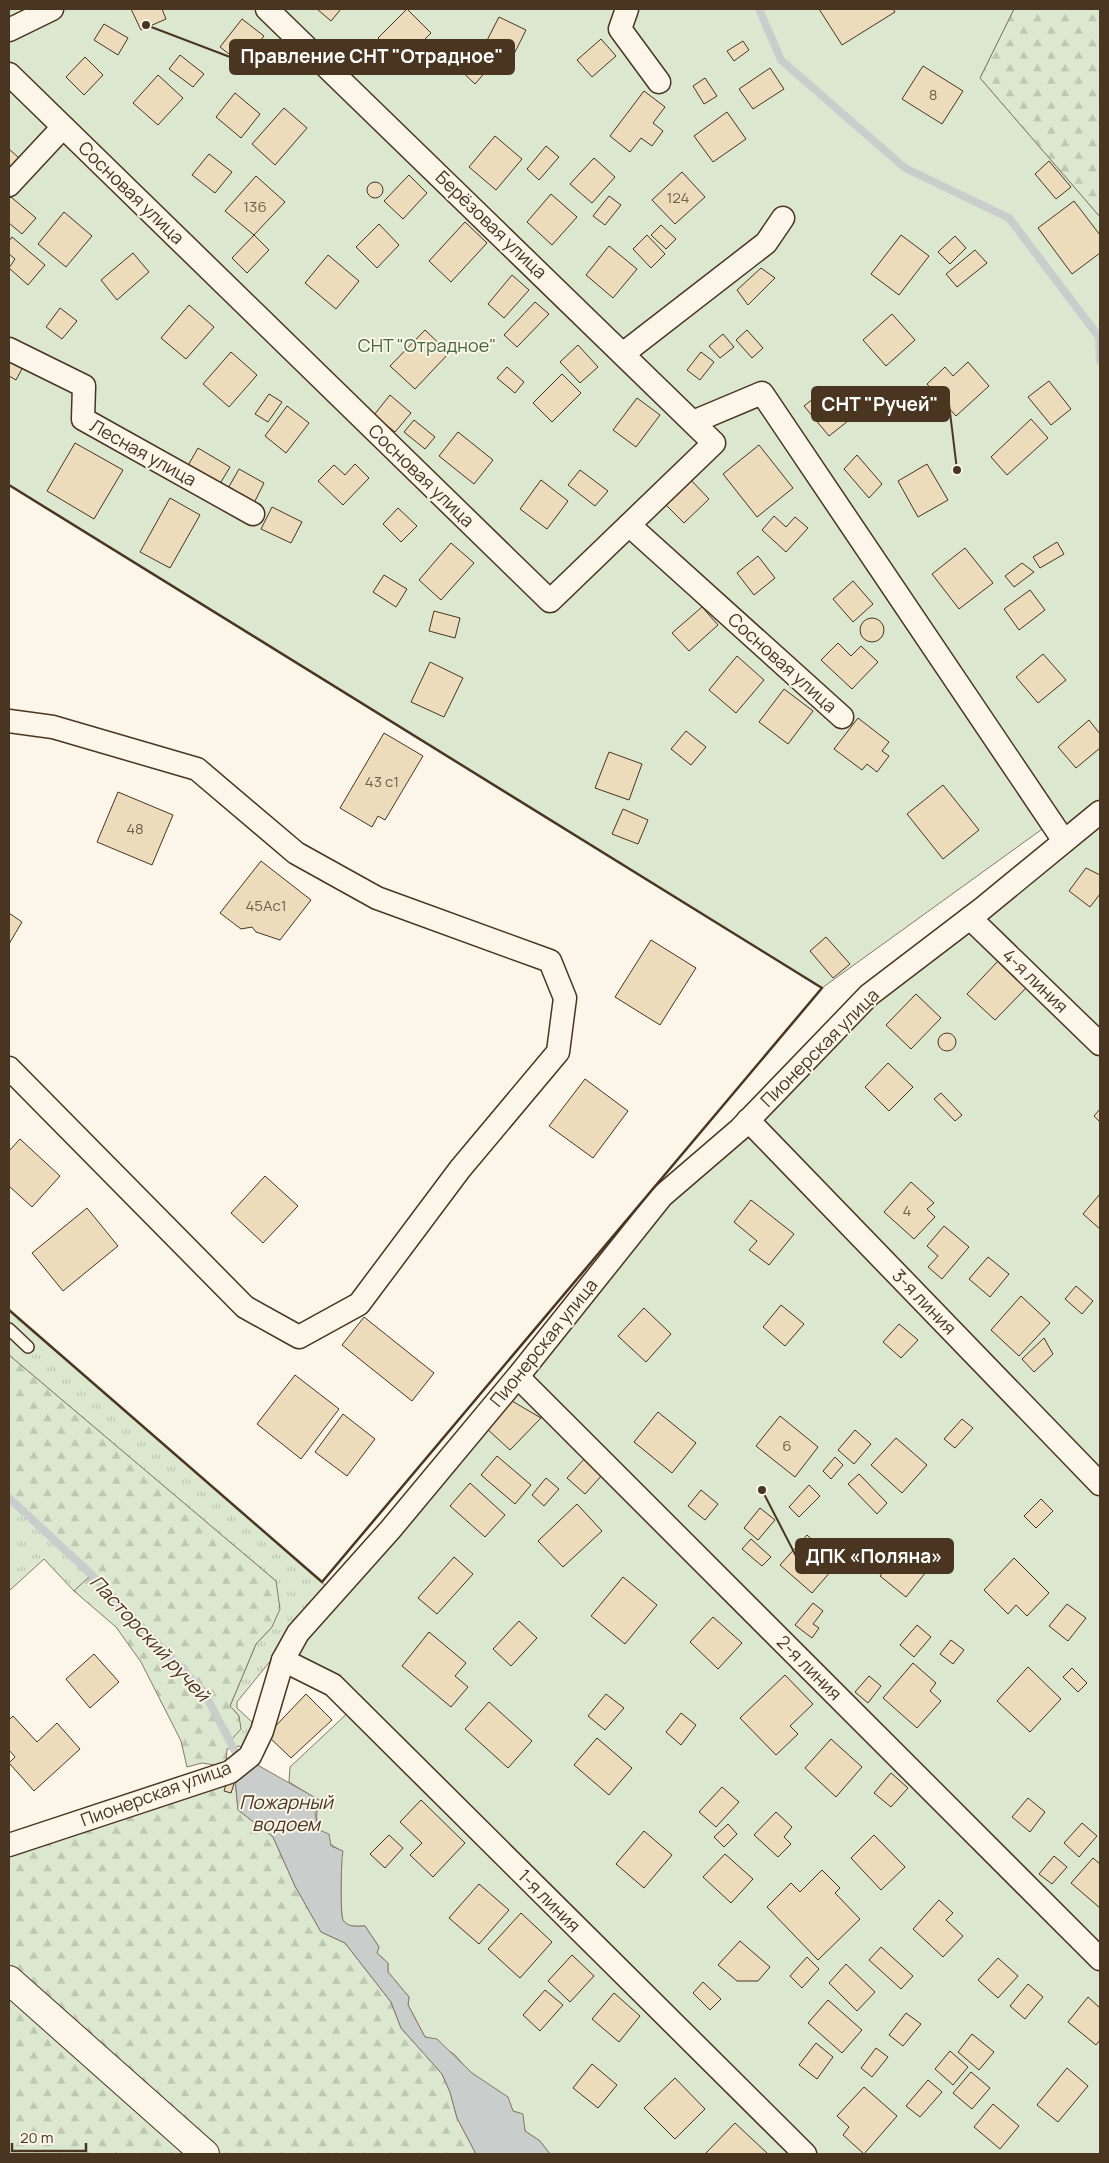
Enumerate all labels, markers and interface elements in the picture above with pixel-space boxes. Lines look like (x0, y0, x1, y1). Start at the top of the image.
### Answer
callout: Правление СНТ "Отрадное" (230, 40, 514, 74)
text: Правление СНТ "Отрадное" (241, 43, 503, 69)
house number: 8 (929, 84, 937, 105)
street label: Сосновая улица (73, 135, 190, 249)
street label: Берёзовая улица (431, 165, 553, 284)
house number: 124 (667, 187, 690, 208)
house number: 136 (243, 196, 267, 217)
park label: СНТ "Отрадное" (358, 333, 496, 357)
callout: СНТ "Ручей" (812, 387, 949, 421)
text: СНТ "Ручей" (822, 391, 938, 417)
street label: Лесная улица (86, 413, 201, 491)
street label: Сосновая улица (363, 418, 480, 532)
street label: Сосновая улица (723, 607, 842, 718)
house number: 43 с1 (365, 771, 399, 792)
house number: 48 (126, 818, 144, 839)
house number: 45Ас1 (245, 895, 287, 916)
street label: 4-я линия (997, 943, 1074, 1018)
street label: Пионерская улица (755, 983, 884, 1112)
house number: 4 (903, 1200, 912, 1221)
street label: 3-я линия (887, 1263, 962, 1339)
street label: Пионерская улица (484, 1273, 602, 1411)
house number: 6 (782, 1435, 792, 1456)
callout: ДПК «Поляна» (796, 1539, 953, 1573)
text: ДПК «Поляна» (806, 1543, 942, 1569)
water label: Пасторский ручей (84, 1569, 217, 1709)
street label: 2-я линия (772, 1630, 847, 1705)
street label: Пионерская улица (77, 1755, 234, 1831)
water label: Пожарный водоем (239, 1789, 335, 1837)
street label: 1-я линия (513, 1864, 586, 1937)
scale bar (12, 2120, 86, 2152)
text: 20 m (20, 2127, 53, 2148)

